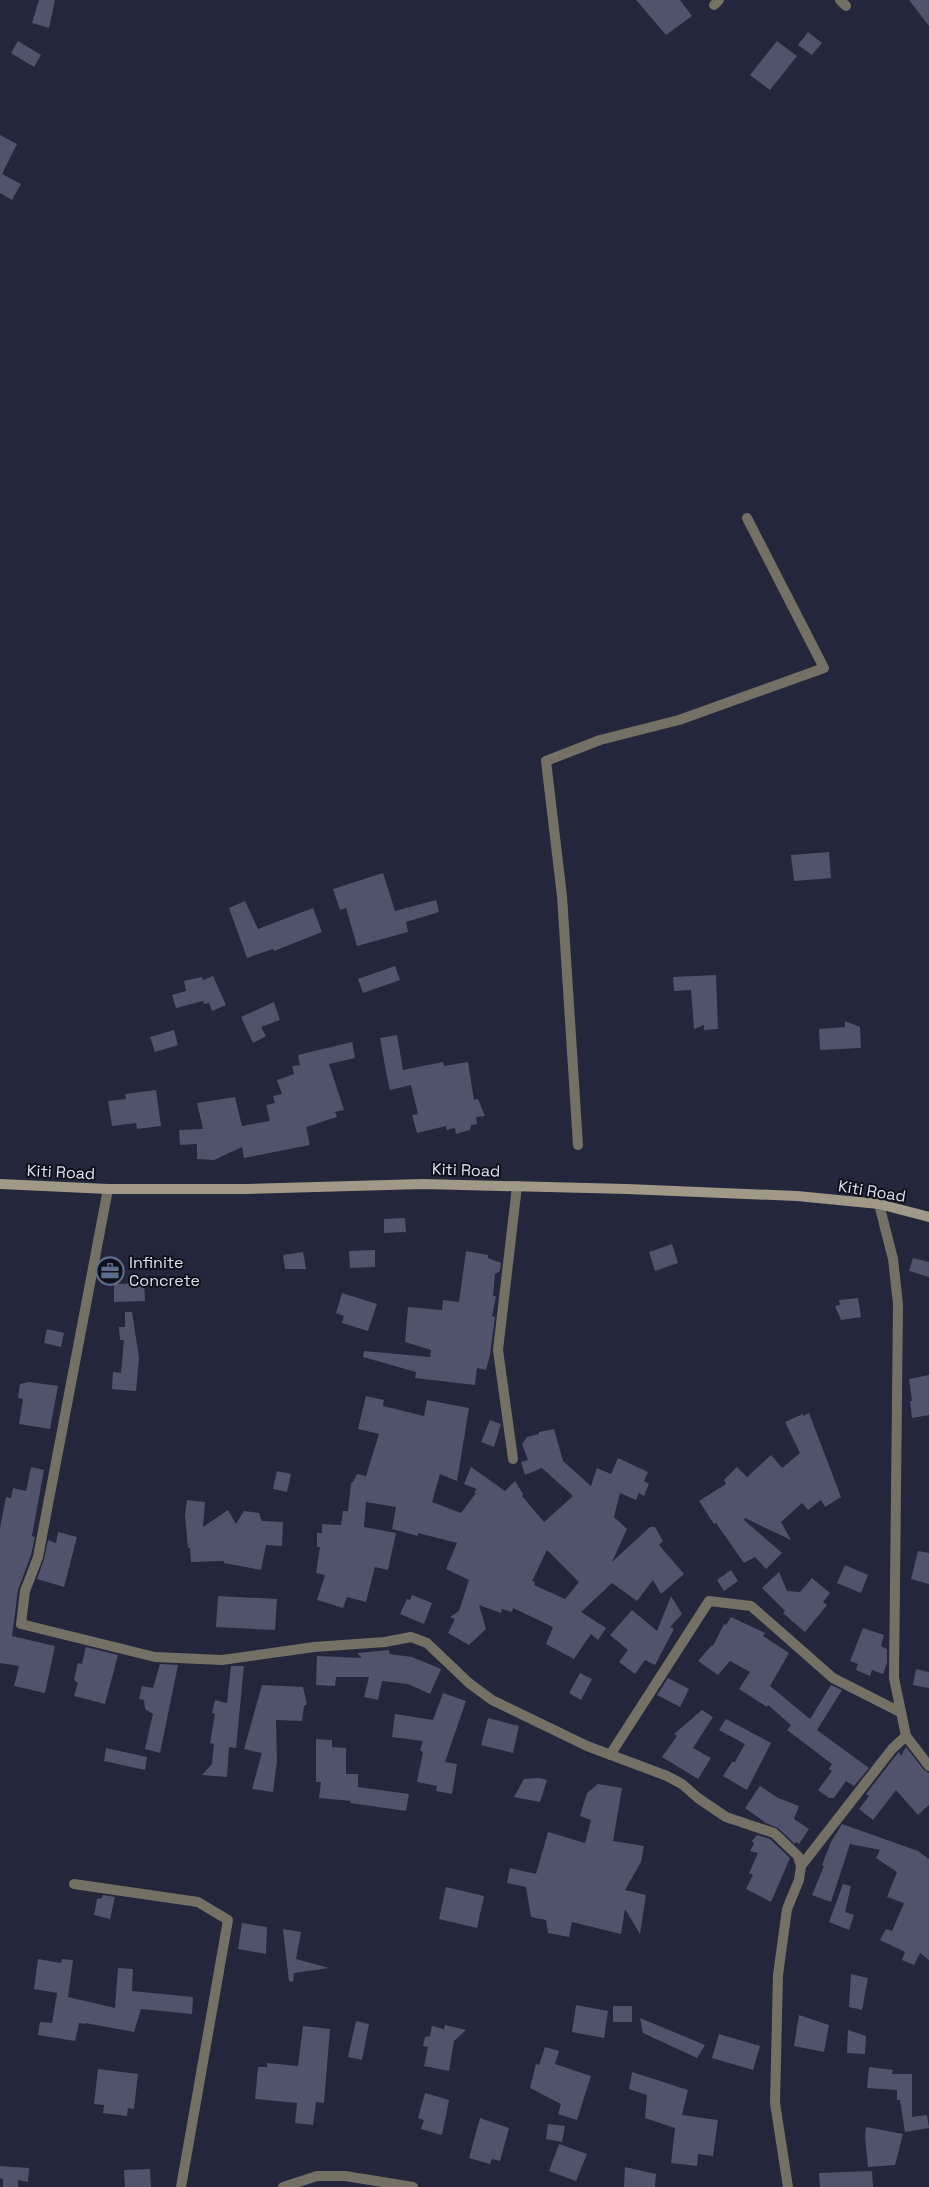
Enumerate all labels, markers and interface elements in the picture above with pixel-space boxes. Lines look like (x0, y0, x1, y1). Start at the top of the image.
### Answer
street label: Kiti Road (431, 1158, 501, 1182)
street label: Kiti Road (26, 1160, 96, 1184)
street label: Kiti Road (837, 1175, 907, 1207)
place label: Infinite Concrete (129, 1252, 200, 1291)
office icon: Infinite Concrete (95, 1256, 125, 1286)

